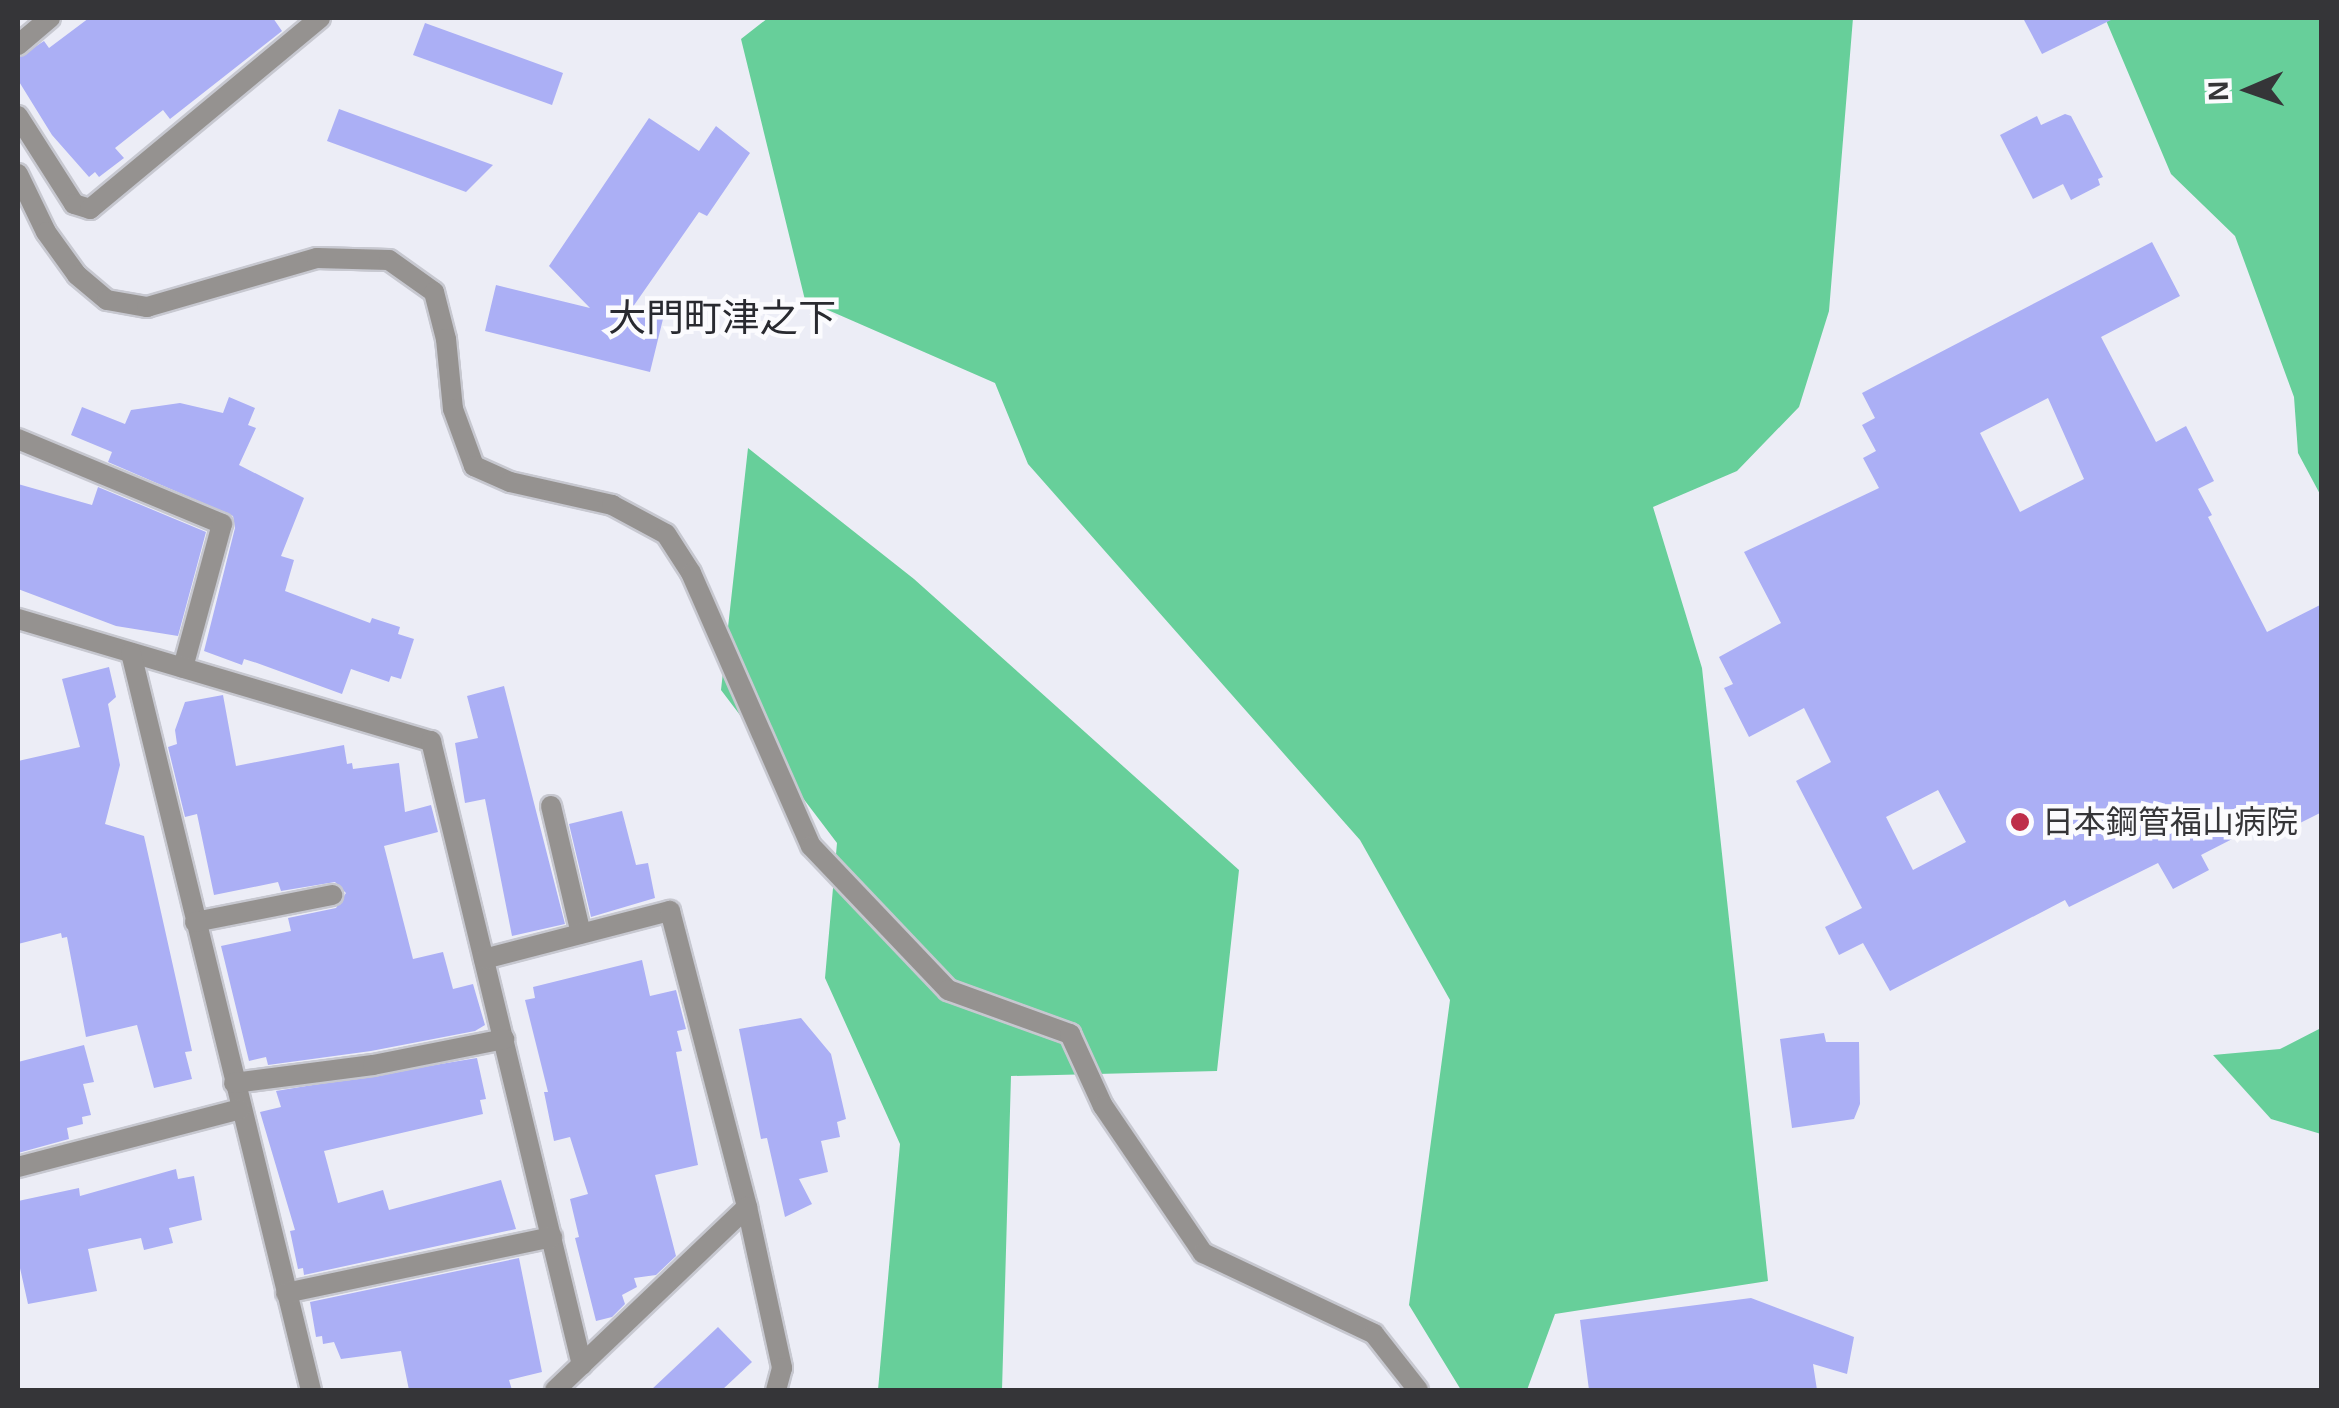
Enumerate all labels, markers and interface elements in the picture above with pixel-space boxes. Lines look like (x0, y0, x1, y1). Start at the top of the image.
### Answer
north arrow (2199, 40, 2299, 140)
text: N (2203, 80, 2234, 102)
district label: 大門町津之下 (608, 296, 836, 342)
place label: 日本鋼管福山病院 (2042, 803, 2298, 841)
marker: 日本鋼管福山病院 (2007, 809, 2033, 835)

